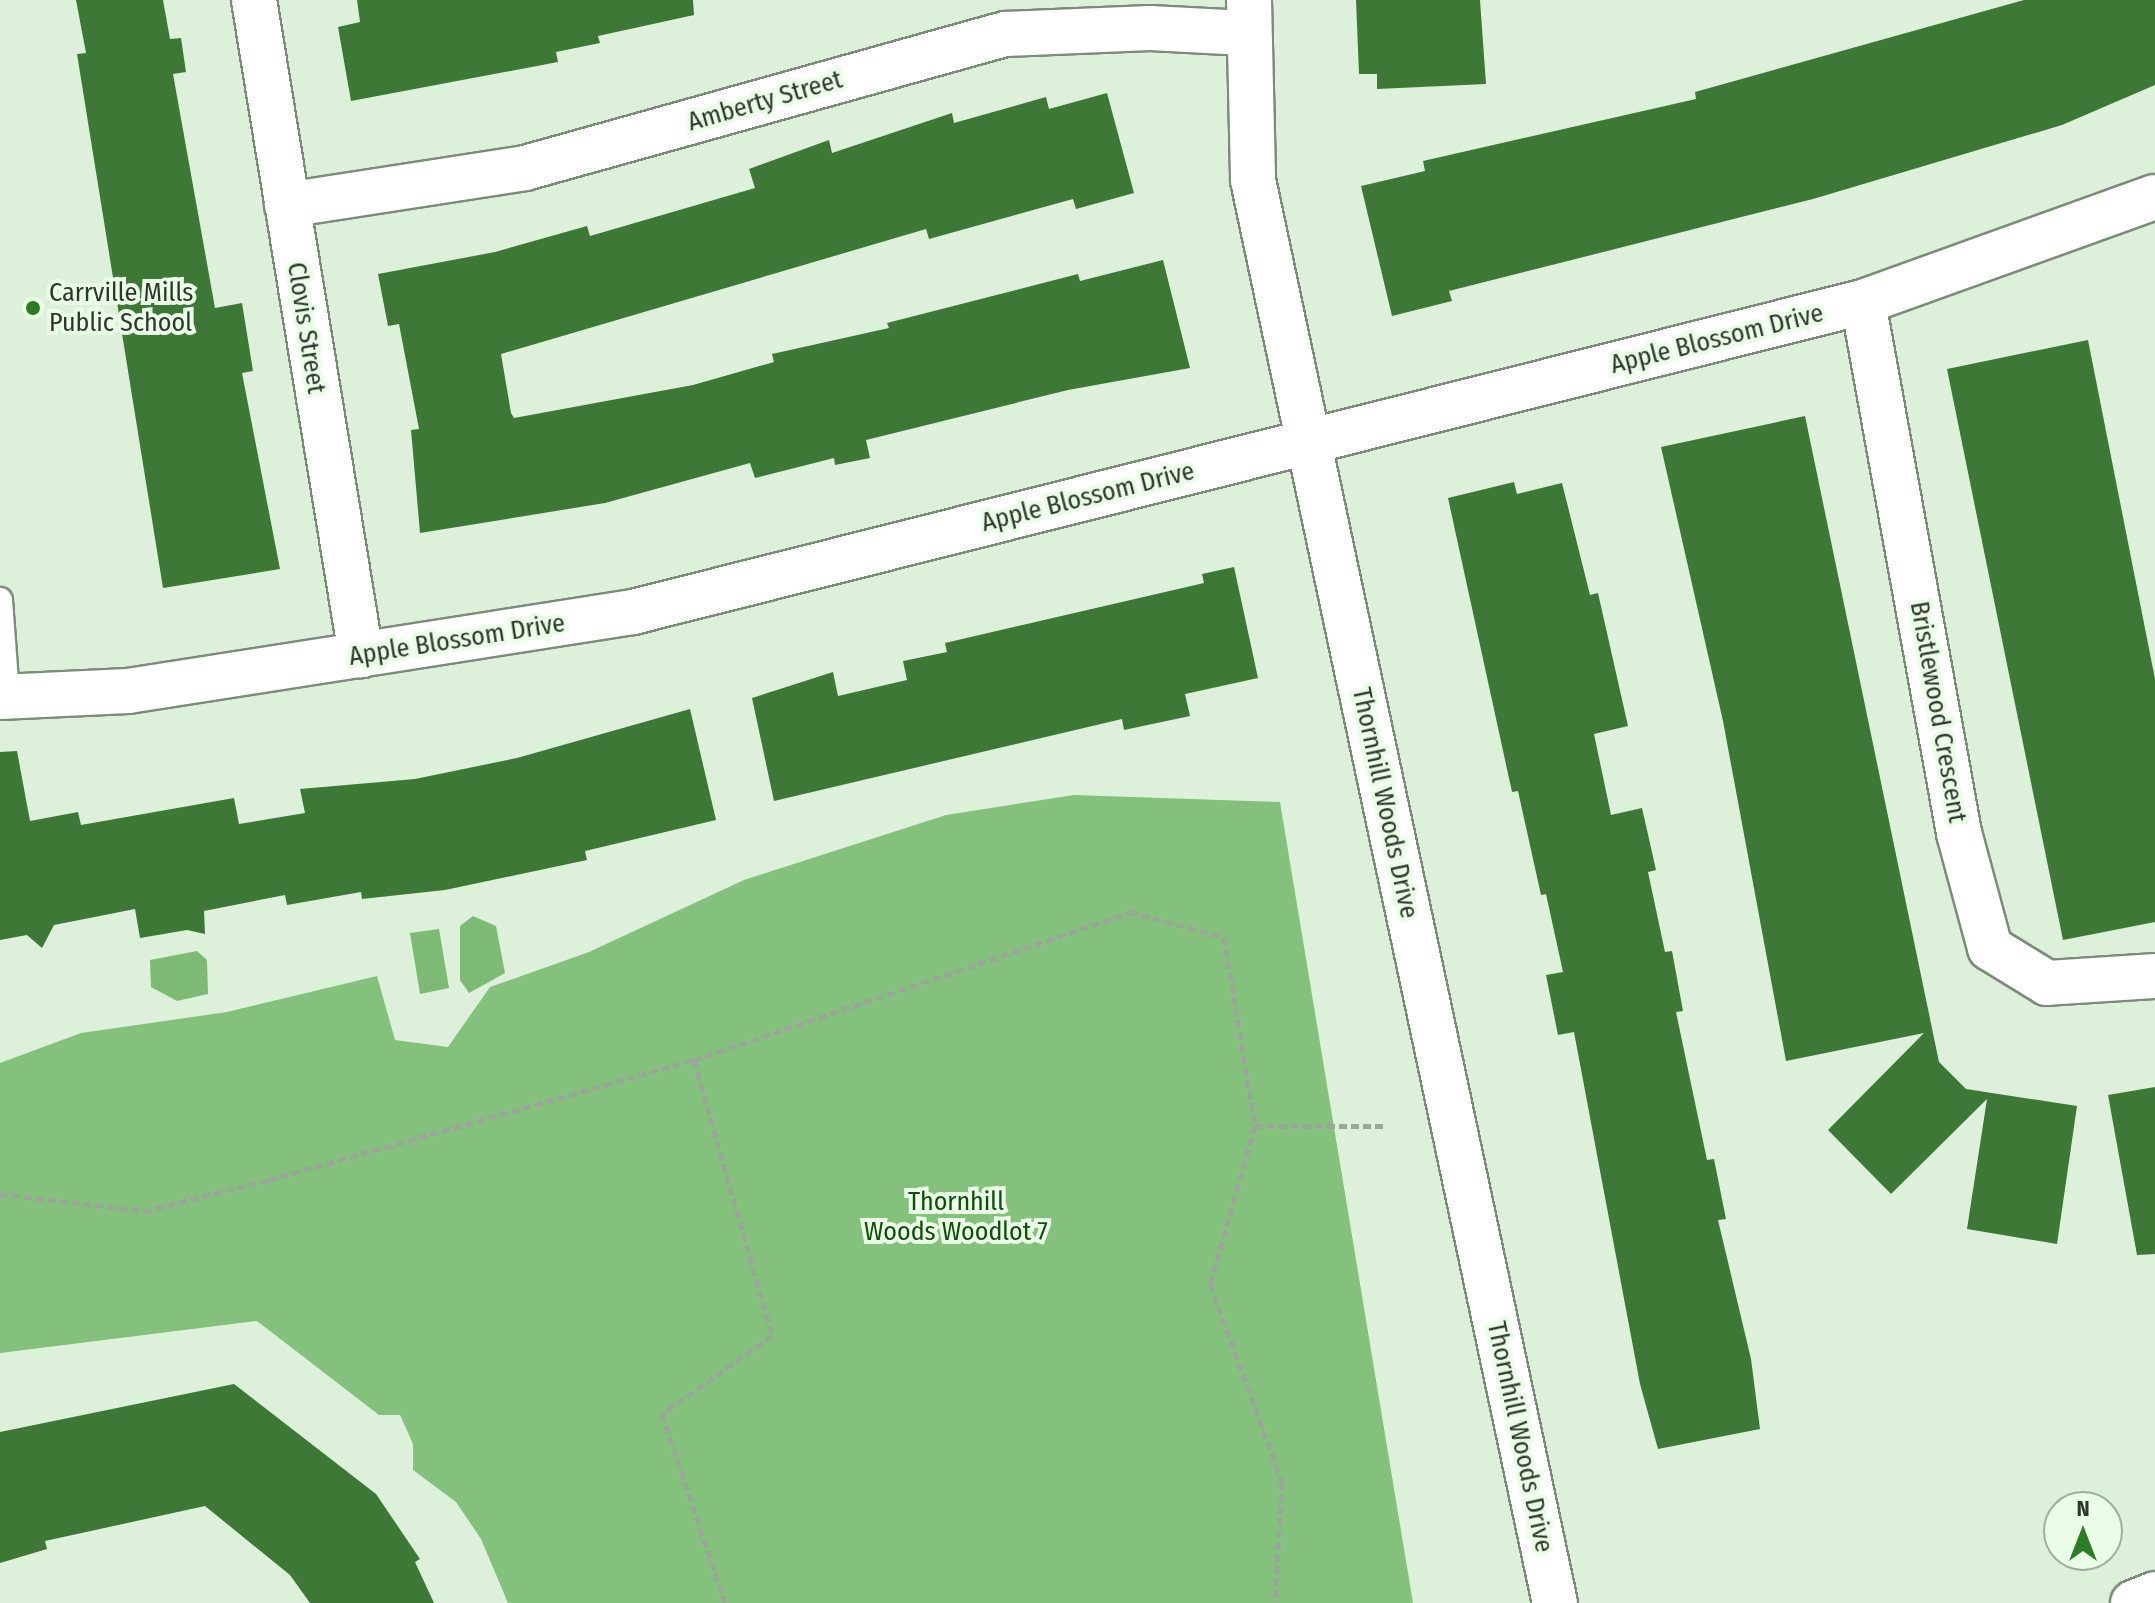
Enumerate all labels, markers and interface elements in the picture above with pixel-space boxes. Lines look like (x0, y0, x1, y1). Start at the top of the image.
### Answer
street label: Amberty Street (684, 64, 846, 138)
street label: Clovis Street (280, 260, 332, 396)
place label: Carrville Mills Public School (49, 277, 193, 338)
street label: Apple Blossom Drive (1607, 297, 1827, 381)
marker: Carrville Mills Public School (24, 299, 42, 317)
street label: Apple Blossom Drive (978, 455, 1198, 539)
street label: Bristlewood Crescent (1903, 599, 1973, 825)
street label: Apple Blossom Drive (347, 608, 567, 672)
street label: Thornhill Woods Drive (1345, 685, 1425, 921)
park label: Thornhill Woods Woodlot 7 (864, 1186, 1048, 1248)
street label: Thornhill Woods Drive (1480, 1319, 1560, 1555)
north arrow (2043, 1491, 2123, 1571)
text: N (2076, 1495, 2090, 1522)

